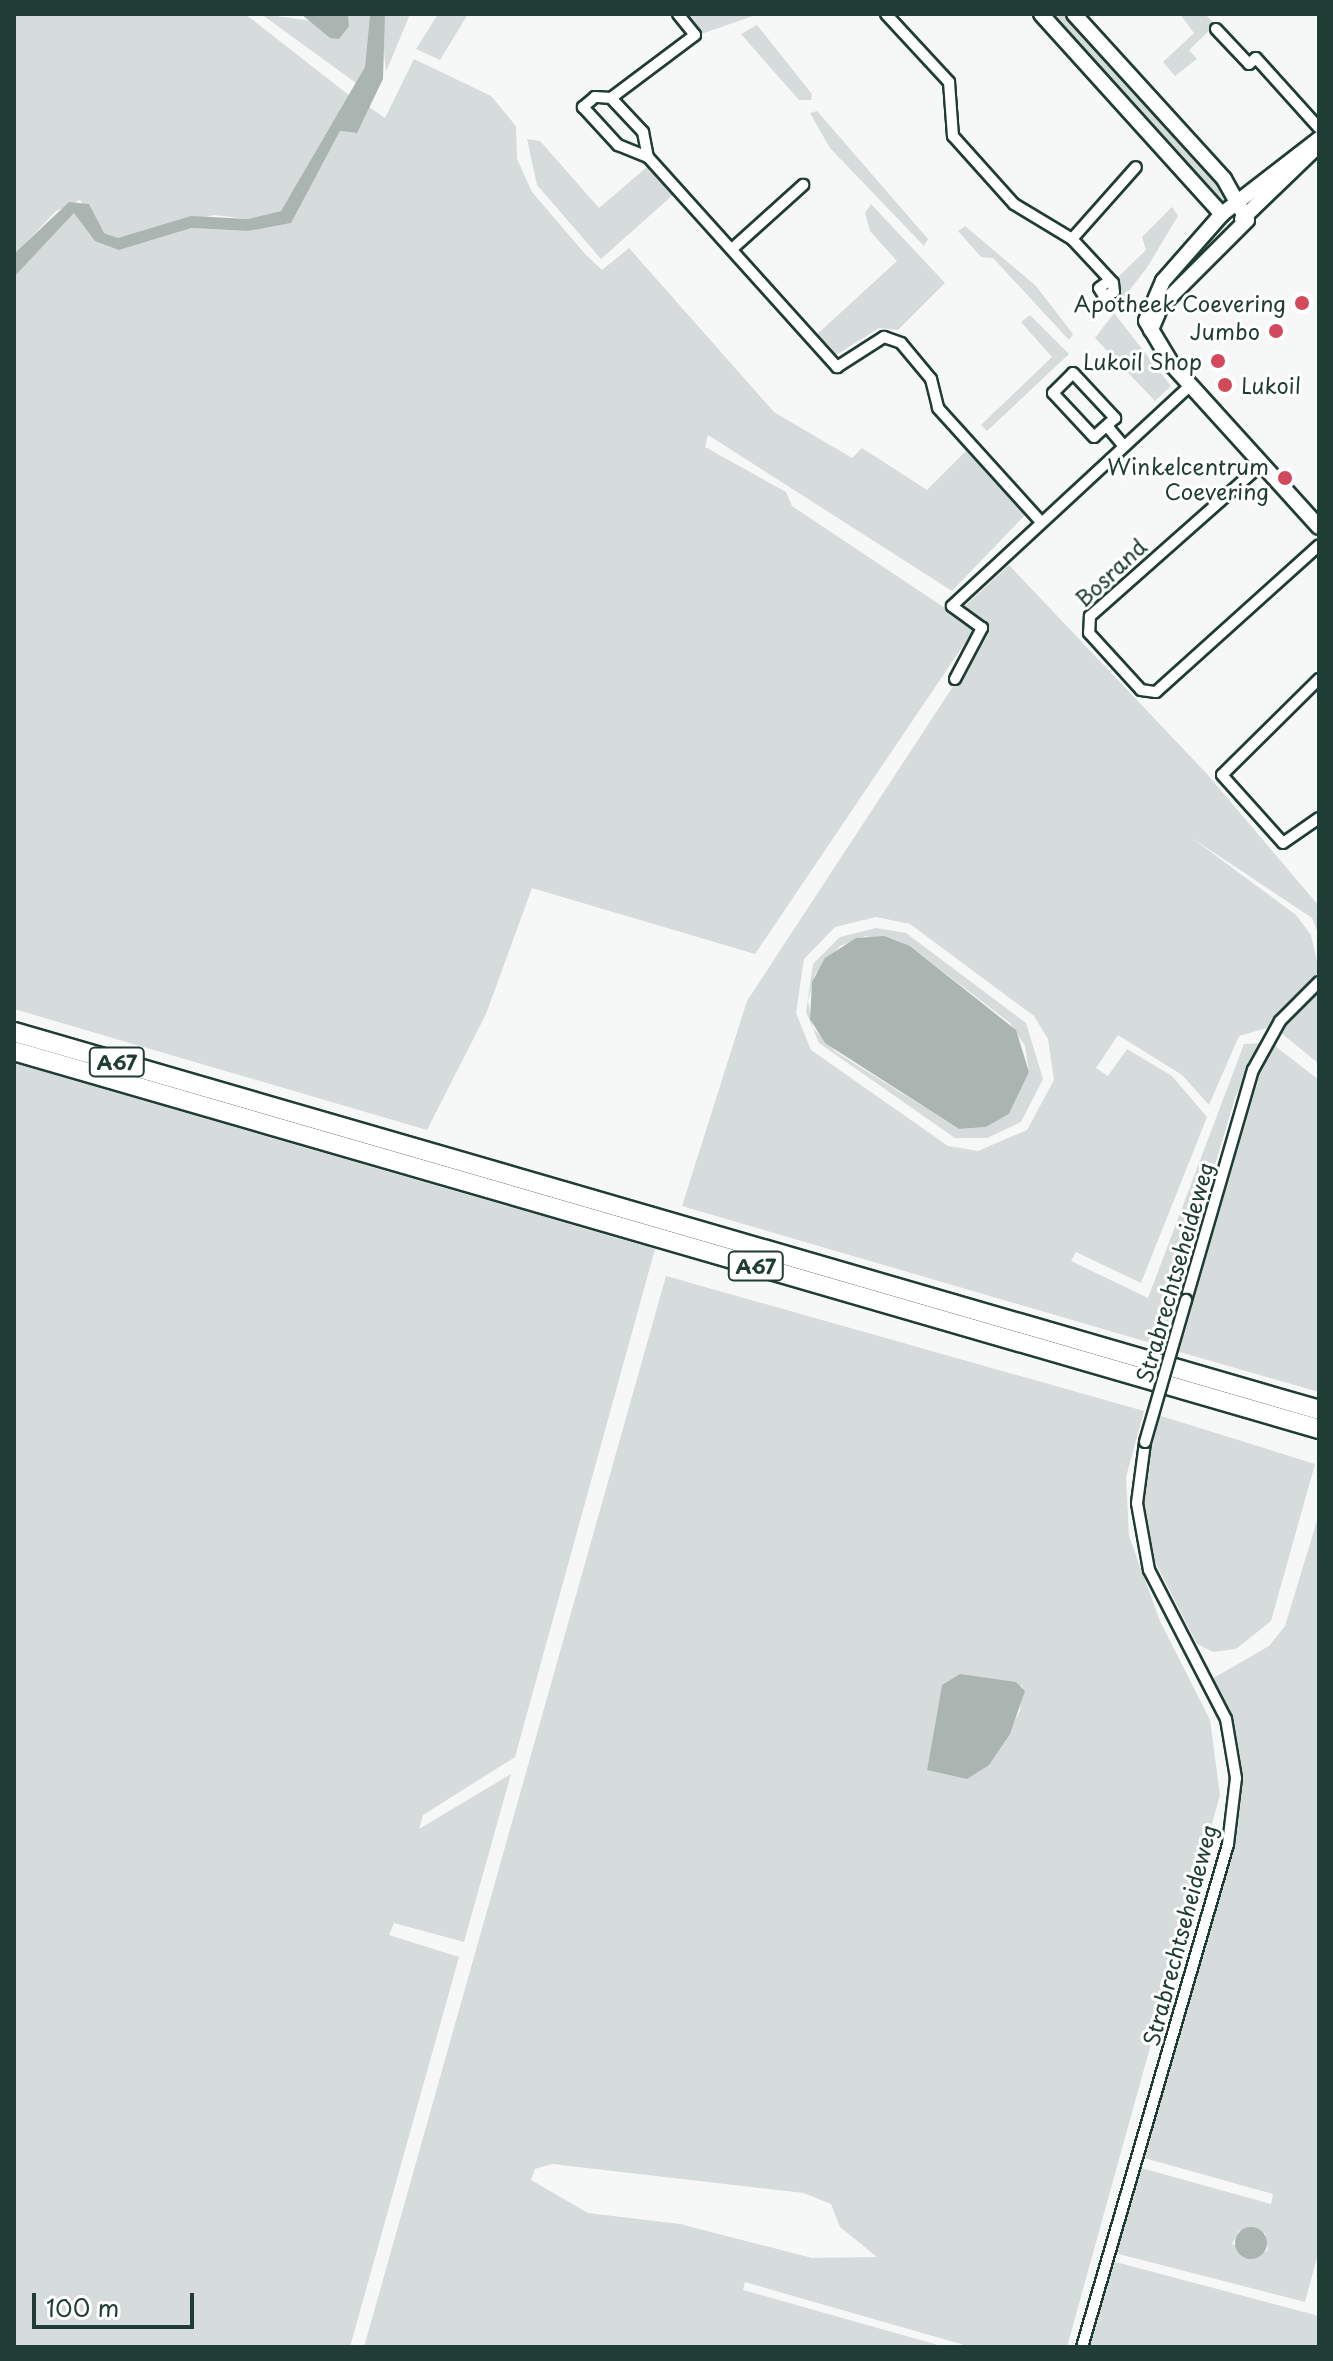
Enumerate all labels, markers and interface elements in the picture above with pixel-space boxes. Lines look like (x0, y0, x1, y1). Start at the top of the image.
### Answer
place label: Apotheek Coevering (1073, 290, 1286, 316)
marker: Apotheek Coevering (1293, 294, 1311, 312)
place label: Jumbo (1190, 318, 1260, 344)
marker: Jumbo (1267, 322, 1285, 340)
place label: Lukoil Shop (1082, 348, 1202, 374)
marker: Lukoil Shop (1209, 352, 1227, 370)
place label: Lukoil (1241, 372, 1301, 398)
marker: Lukoil (1216, 376, 1234, 394)
place label: Winkelcentrum Coevering (1107, 452, 1269, 504)
marker: Winkelcentrum Coevering (1276, 469, 1294, 487)
street label: Bosrand (1069, 532, 1151, 612)
road number: A67 (87, 1046, 147, 1078)
street label: Strabrechtseheideweg (1130, 1159, 1218, 1385)
road number: A67 (726, 1250, 786, 1282)
street label: Strabrechtseheideweg (1137, 1821, 1221, 2049)
scale bar (36, 2277, 198, 2327)
text: 100 m (46, 2289, 119, 2325)

